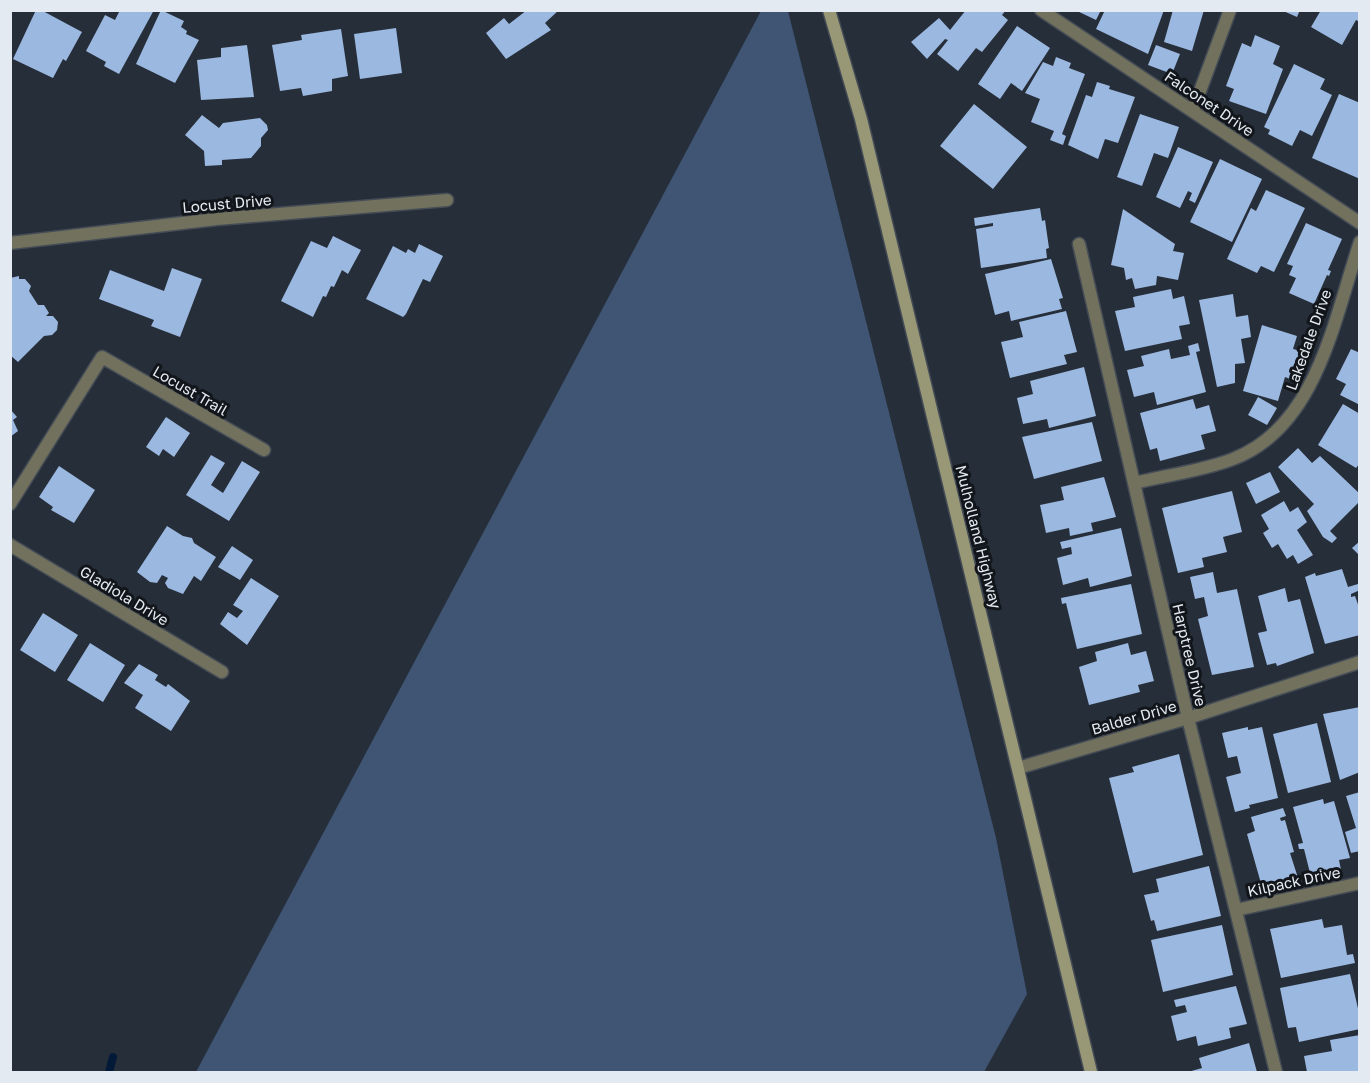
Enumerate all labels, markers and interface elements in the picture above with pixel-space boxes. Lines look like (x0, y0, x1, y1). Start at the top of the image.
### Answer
street label: Falconet Drive (1162, 67, 1258, 140)
street label: Locust Drive (182, 190, 273, 216)
street label: Lakedale Drive (1281, 286, 1335, 393)
street label: Locust Trail (150, 362, 231, 419)
street label: Mulholland Highway (952, 463, 1006, 611)
street label: Gladiola Drive (77, 562, 172, 629)
street label: Harptree Drive (1169, 602, 1211, 708)
street label: Balder Drive (1089, 696, 1179, 738)
street label: Kilpack Drive (1246, 862, 1342, 900)

